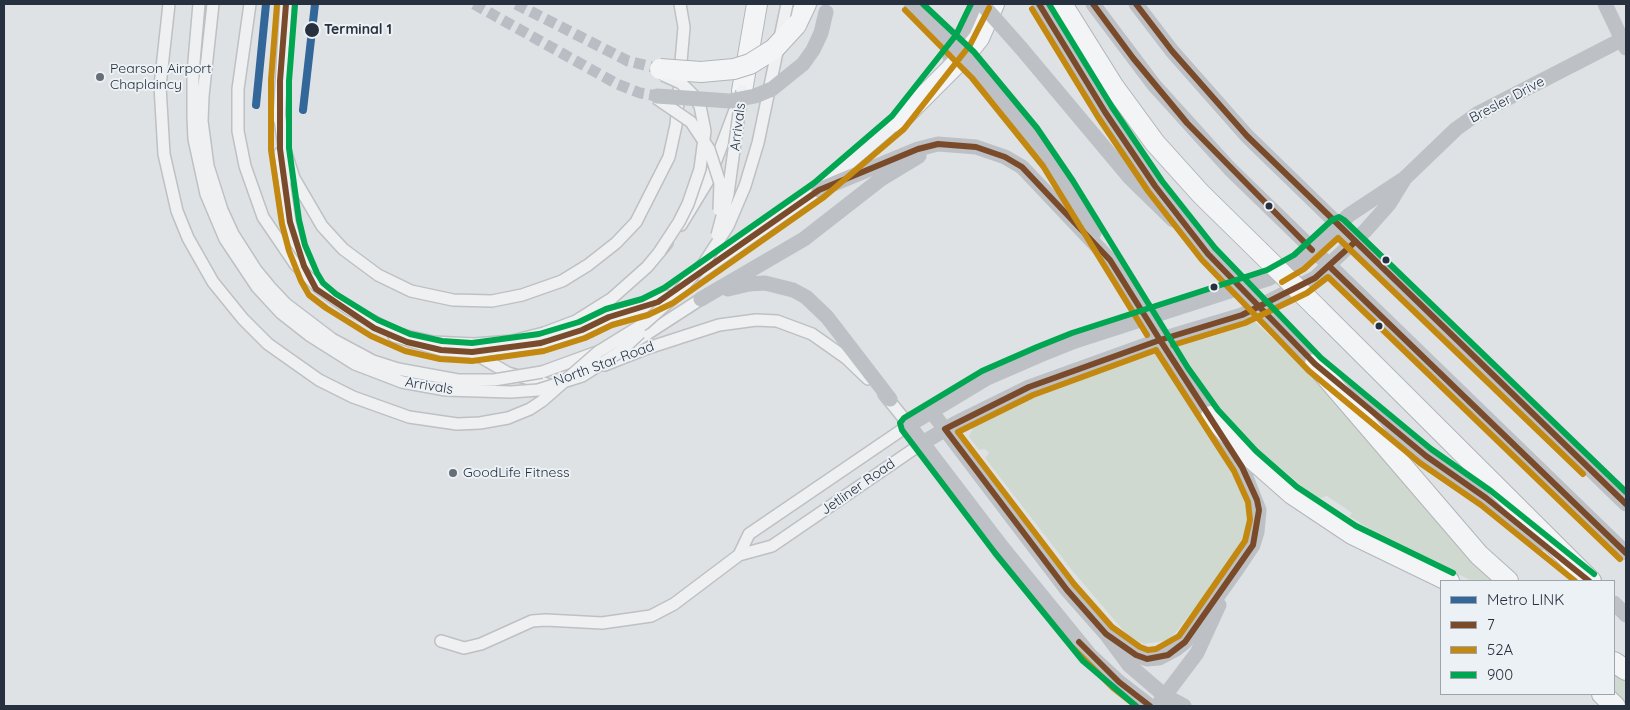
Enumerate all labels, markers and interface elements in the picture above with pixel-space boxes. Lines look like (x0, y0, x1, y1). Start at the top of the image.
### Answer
marker: Terminal 1 (303, 21, 321, 39)
place label: Terminal 1 (324, 22, 392, 38)
place label: Pearson Airport Chaplaincy (110, 61, 211, 94)
marker: Pearson Airport Chaplaincy (94, 71, 106, 83)
street label: Bresler Drive (1467, 73, 1547, 127)
street label: Arrivals (727, 102, 749, 152)
unlabelled marker (1264, 201, 1274, 211)
unlabelled marker (1381, 255, 1391, 265)
unlabelled marker (1209, 282, 1219, 292)
unlabelled marker (1374, 321, 1384, 331)
street label: North Star Road (552, 338, 656, 390)
street label: Arrivals (404, 374, 454, 398)
street label: Jetliner Road (818, 455, 898, 519)
place label: GoodLife Fitness (463, 465, 570, 481)
marker: GoodLife Fitness (447, 467, 459, 479)
legend (1440, 580, 1615, 695)
text: Metro LINK (1487, 590, 1564, 609)
text: 7 (1487, 615, 1495, 634)
text: 52A (1487, 640, 1513, 659)
text: 900 (1487, 665, 1513, 684)

